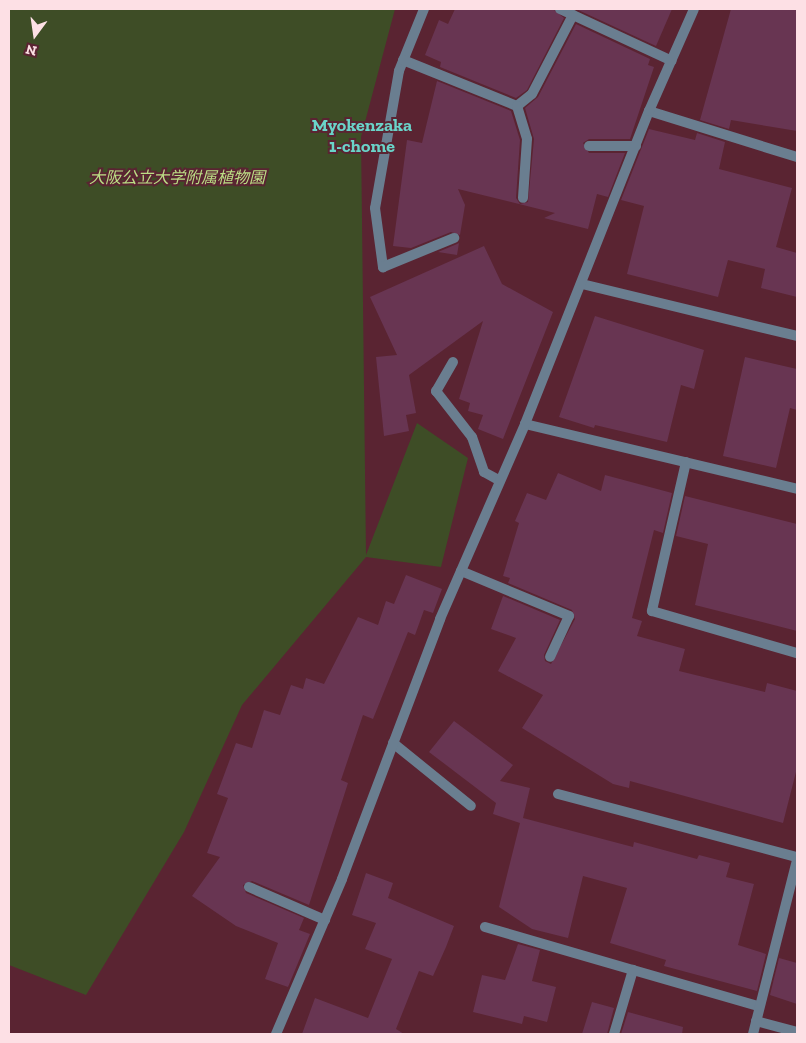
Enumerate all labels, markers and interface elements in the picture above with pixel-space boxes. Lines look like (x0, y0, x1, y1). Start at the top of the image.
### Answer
north arrow (10, 10, 60, 60)
text: N (24, 41, 38, 60)
district label: Myokenzaka 1-chome (312, 115, 412, 158)
park label: 大阪公立大学附属植物園 (89, 168, 265, 188)

